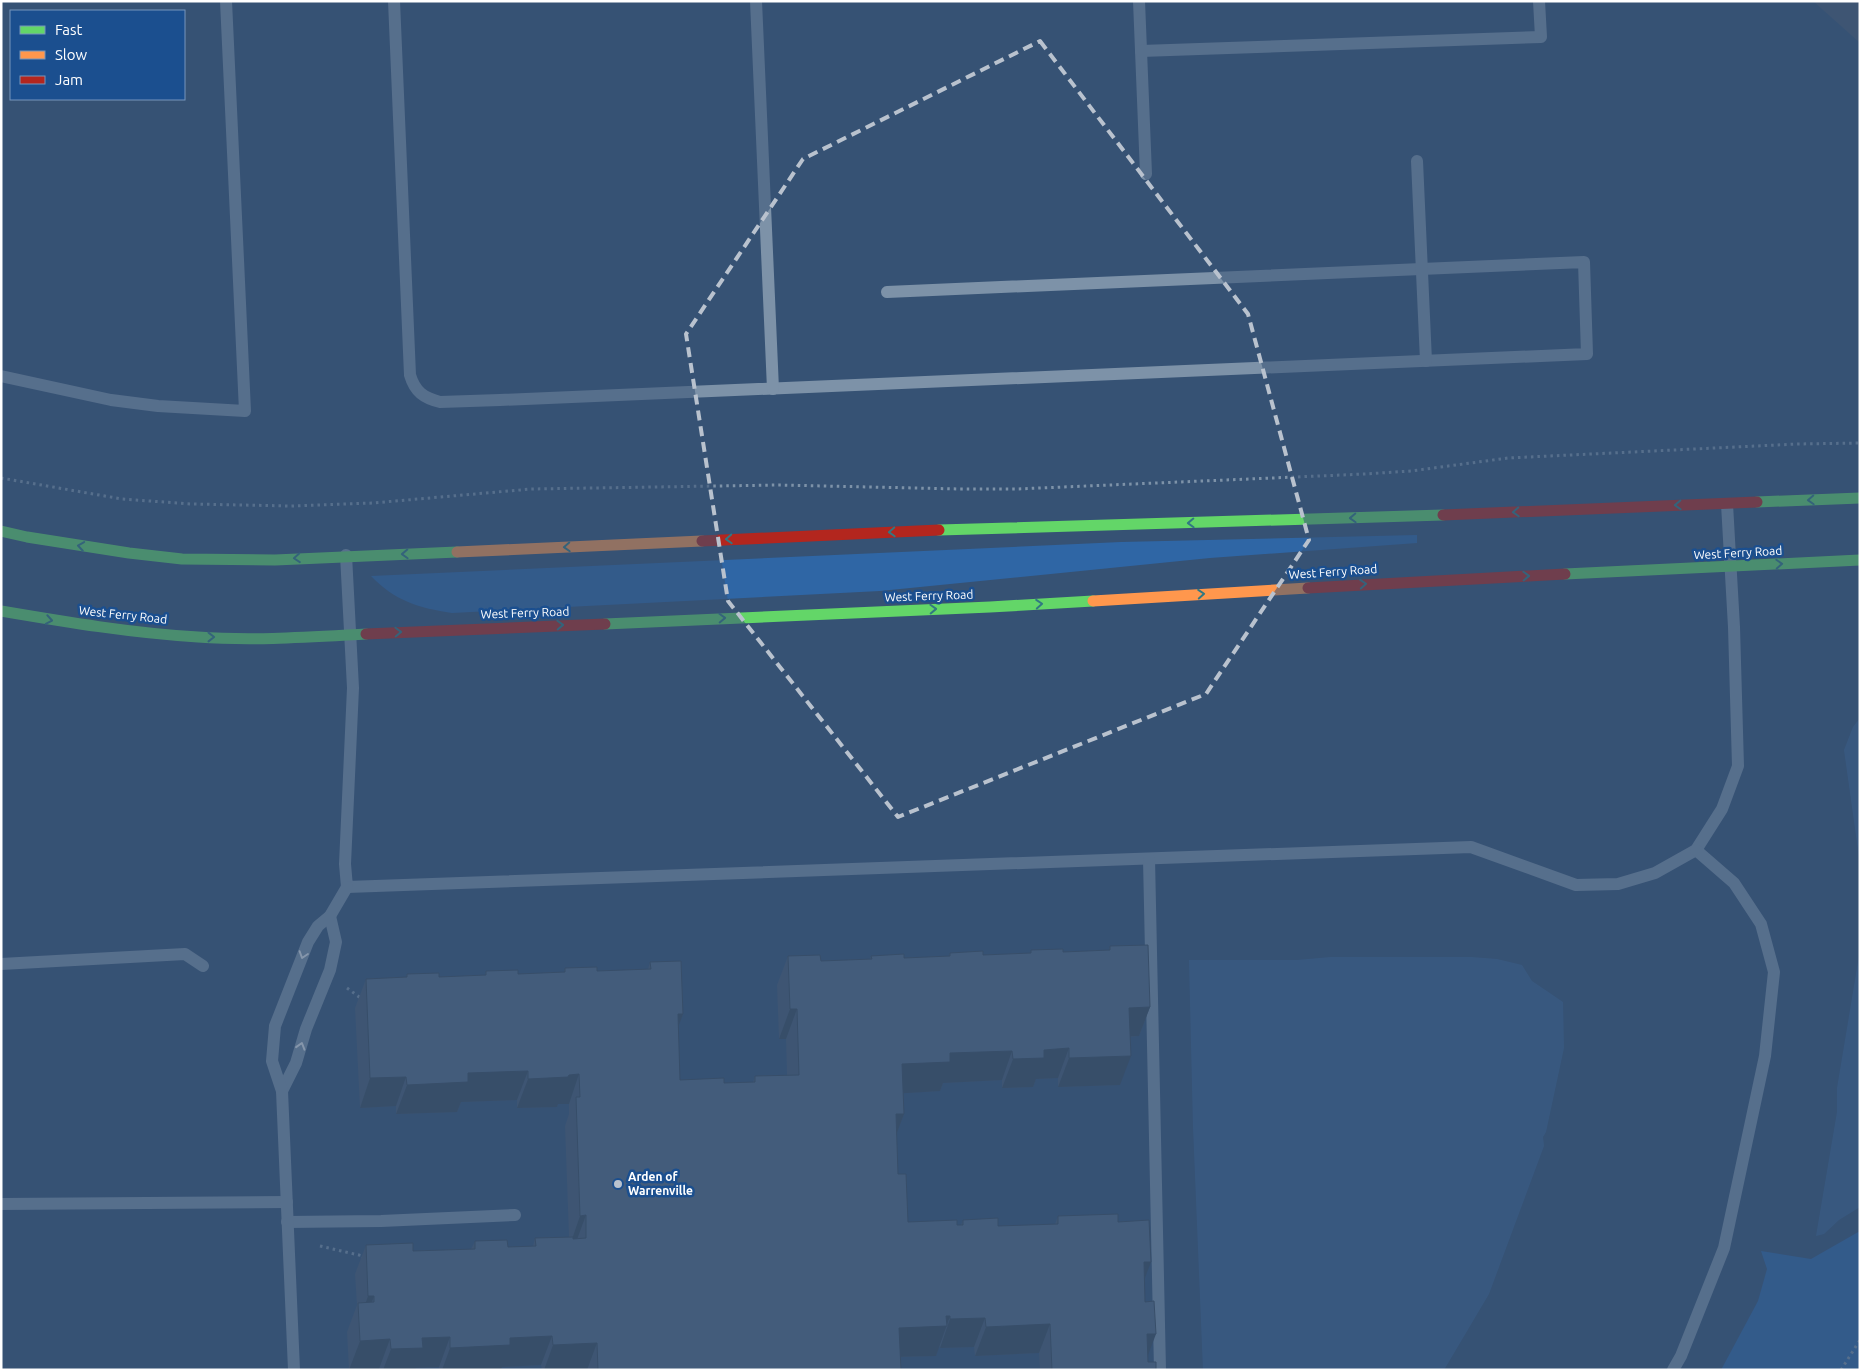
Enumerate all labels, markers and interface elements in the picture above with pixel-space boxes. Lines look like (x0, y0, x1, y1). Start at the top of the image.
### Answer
legend (10, 10, 185, 100)
text: Fast (55, 21, 83, 38)
text: Slow (55, 46, 88, 63)
text: Jam (55, 71, 83, 88)
one-way arrow (1807, 495, 1815, 506)
one-way arrow (1674, 500, 1682, 511)
one-way arrow (1512, 506, 1520, 517)
one-way arrow (1349, 512, 1357, 523)
one-way arrow (1187, 517, 1195, 528)
one-way arrow (887, 527, 895, 537)
one-way arrow (725, 534, 733, 545)
one-way arrow (76, 541, 85, 551)
one-way arrow (563, 541, 571, 552)
street label: West Ferry Road (1693, 544, 1783, 561)
one-way arrow (400, 549, 408, 559)
one-way arrow (293, 553, 301, 564)
one-way arrow (1776, 559, 1784, 570)
street label: West Ferry Road (1288, 562, 1378, 581)
one-way arrow (1522, 571, 1530, 581)
one-way arrow (1360, 579, 1368, 590)
street label: West Ferry Road (884, 587, 974, 604)
one-way arrow (1197, 589, 1205, 600)
one-way arrow (1035, 599, 1043, 610)
street label: West Ferry Road (78, 603, 168, 626)
street label: West Ferry Road (480, 604, 570, 621)
one-way arrow (929, 604, 937, 615)
one-way arrow (719, 613, 727, 623)
one-way arrow (45, 614, 54, 624)
one-way arrow (556, 619, 564, 630)
one-way arrow (394, 627, 402, 638)
one-way arrow (207, 632, 215, 642)
one-way arrow (299, 951, 309, 959)
one-way arrow (295, 1042, 305, 1051)
place label: Arden of Warrenville (628, 1170, 693, 1197)
marker: Arden of Warrenville (612, 1178, 624, 1190)

